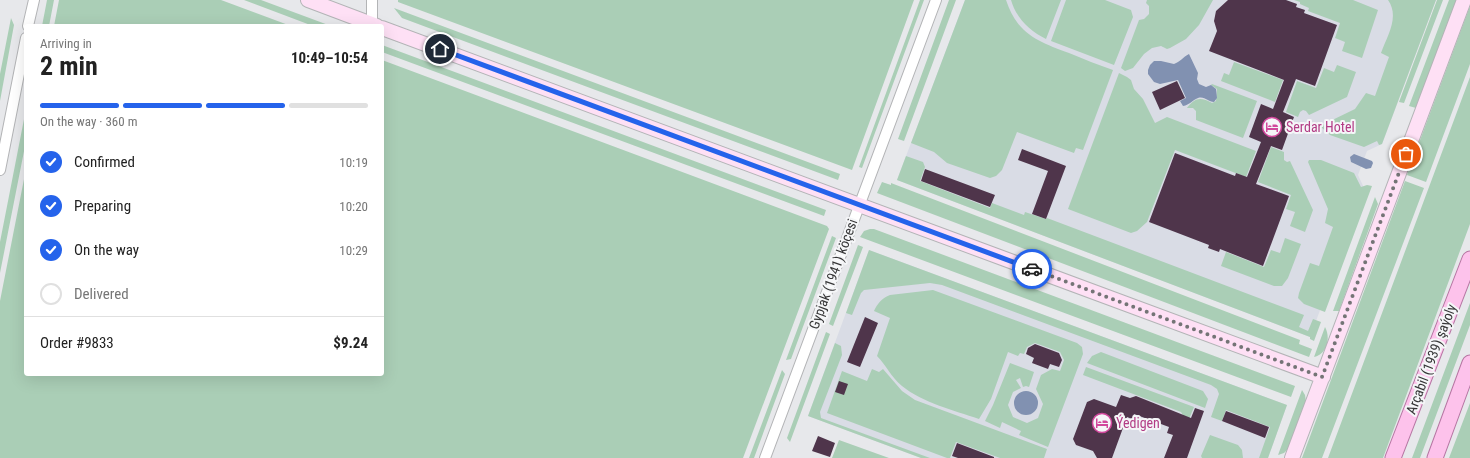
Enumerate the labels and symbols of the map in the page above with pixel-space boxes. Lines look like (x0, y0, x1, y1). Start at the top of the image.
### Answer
pin (423, 32, 457, 66)
hotel icon: Serdar Hotel (1261, 116, 1283, 138)
place label: Serdar Hotel (1286, 119, 1355, 135)
pin (1389, 137, 1423, 171)
street label: Gypjak (1941) köçesi (806, 217, 861, 332)
courier (1012, 249, 1052, 289)
street label: Arçabil (1939) şaýoly (1403, 302, 1460, 417)
hotel icon: Ýedigen (1091, 412, 1113, 434)
place label: Ýedigen (1116, 414, 1160, 431)

